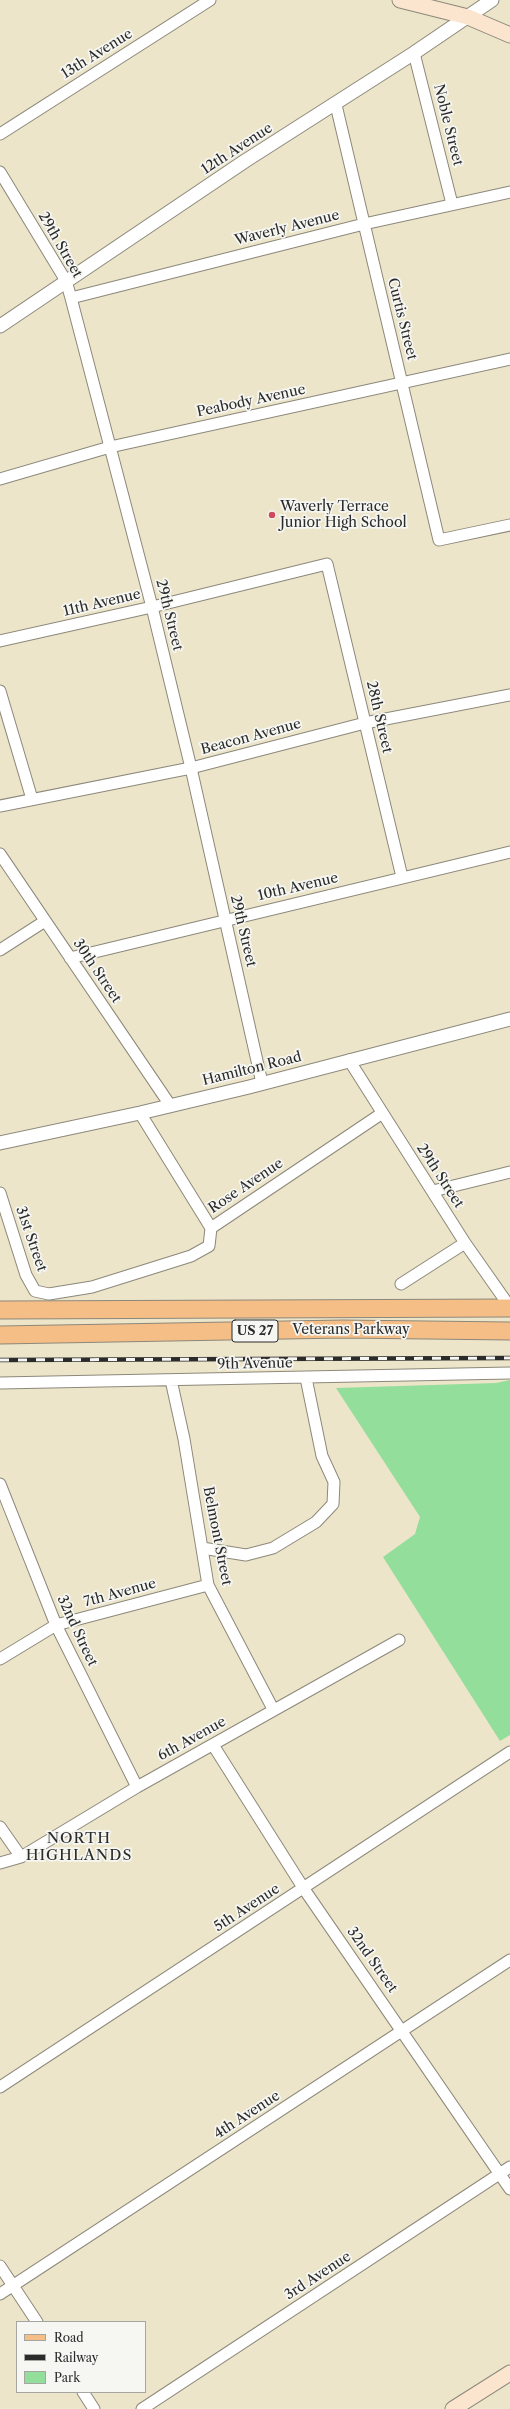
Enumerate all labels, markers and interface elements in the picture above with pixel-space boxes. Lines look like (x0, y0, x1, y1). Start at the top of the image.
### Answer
street label: 13th Avenue (58, 25, 136, 83)
street label: Noble Street (430, 82, 466, 168)
street label: 12th Avenue (198, 120, 276, 178)
street label: Waverly Avenue (233, 207, 341, 249)
street label: 29th Street (34, 209, 86, 281)
street label: Curtis Street (384, 276, 420, 362)
street label: Peabody Avenue (195, 381, 307, 421)
place label: Waverly Terrace Junior High School (280, 499, 407, 532)
marker: Waverly Terrace Junior High School (267, 510, 277, 520)
street label: 29th Street (152, 577, 186, 653)
street label: 11th Avenue (62, 586, 142, 620)
street label: 28th Street (363, 679, 395, 755)
street label: Beacon Avenue (199, 716, 303, 758)
street label: 10th Avenue (256, 870, 340, 904)
street label: 29th Street (227, 893, 259, 969)
street label: 30th Street (69, 936, 125, 1006)
street label: Hamilton Road (201, 1049, 303, 1089)
street label: 29th Street (413, 1141, 467, 1211)
street label: Rose Avenue (206, 1155, 286, 1217)
street label: 31st Street (12, 1204, 50, 1274)
road number: US 27 (232, 1320, 278, 1342)
street label: Veterans Parkway (292, 1322, 410, 1338)
street label: 9th Avenue (217, 1355, 293, 1373)
street label: Belmont Street (199, 1485, 235, 1587)
street label: 7th Avenue (82, 1575, 158, 1611)
street label: 32nd Street (53, 1593, 101, 1669)
street label: 6th Avenue (155, 1713, 229, 1765)
district label: NORTH HIGHLANDS (26, 1830, 132, 1865)
street label: 5th Avenue (211, 1881, 283, 1935)
street label: 32nd Street (343, 1924, 401, 1996)
street label: 4th Avenue (211, 2087, 283, 2143)
street label: 3rd Avenue (282, 2248, 354, 2304)
legend (16, 2321, 146, 2393)
text: Road (54, 2330, 84, 2345)
text: Railway (54, 2350, 99, 2365)
text: Park (54, 2370, 80, 2385)

